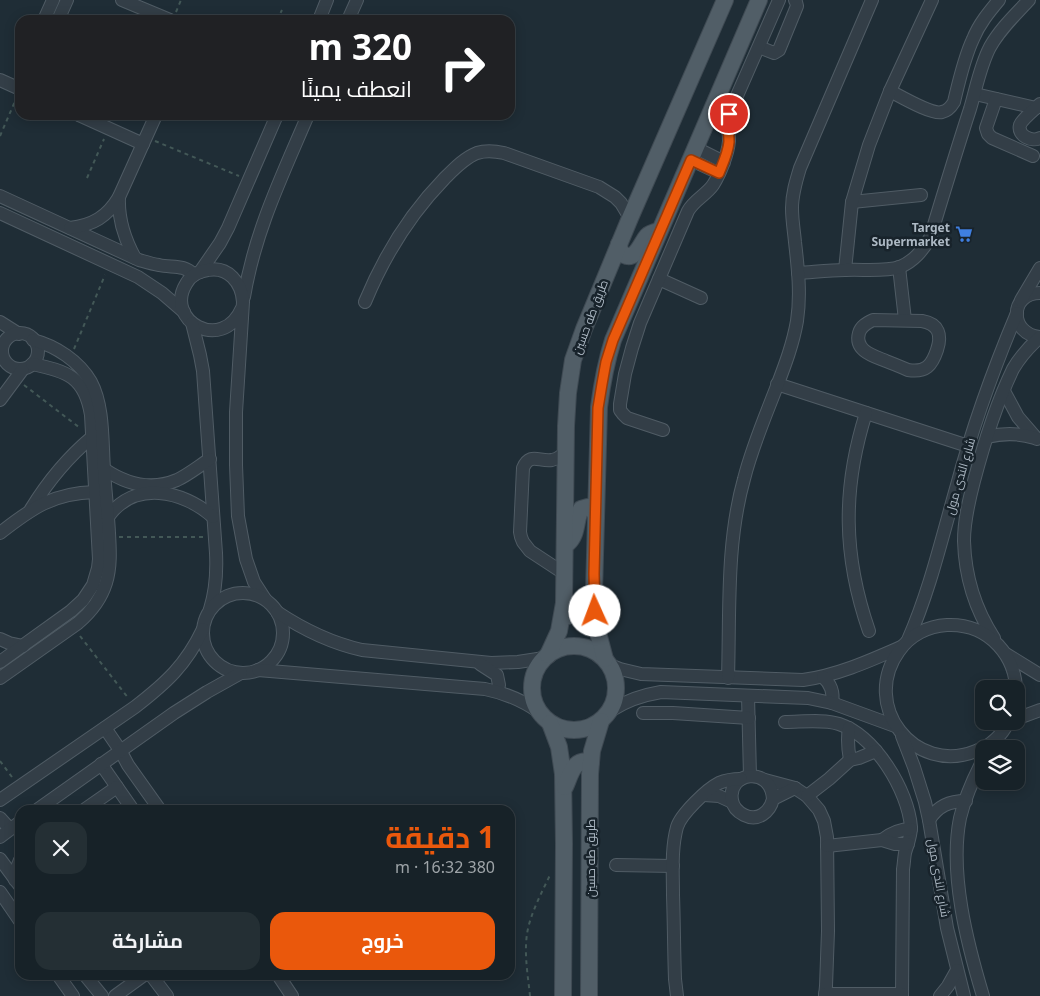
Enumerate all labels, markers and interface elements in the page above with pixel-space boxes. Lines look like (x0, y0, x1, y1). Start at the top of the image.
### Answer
text: 320 m (309, 23, 412, 70)
icon: right (430, 35, 495, 100)
text: انعطف يمينًا (301, 73, 412, 103)
pin (708, 93, 750, 135)
icon: arrive (715, 100, 743, 128)
place label: Target Supermarket (871, 219, 950, 250)
supermarket icon: Target Supermarket (954, 224, 974, 244)
street label: طريق طه حسين (568, 277, 612, 357)
street label: شارع الندى مول (941, 435, 979, 516)
position arrow (568, 584, 620, 636)
map controls (975, 680, 1025, 790)
button: search (975, 680, 1025, 730)
button: layers (975, 740, 1025, 790)
text: 1 دقيقة (385, 816, 495, 857)
street label: طريق طه حسين (582, 819, 599, 897)
button: close (35, 822, 87, 874)
street label: شارع الندى مول (924, 837, 954, 919)
text: 380 m · 16:32 (395, 856, 495, 878)
button: مشاركة (35, 912, 260, 970)
button: خروج (270, 912, 495, 970)

